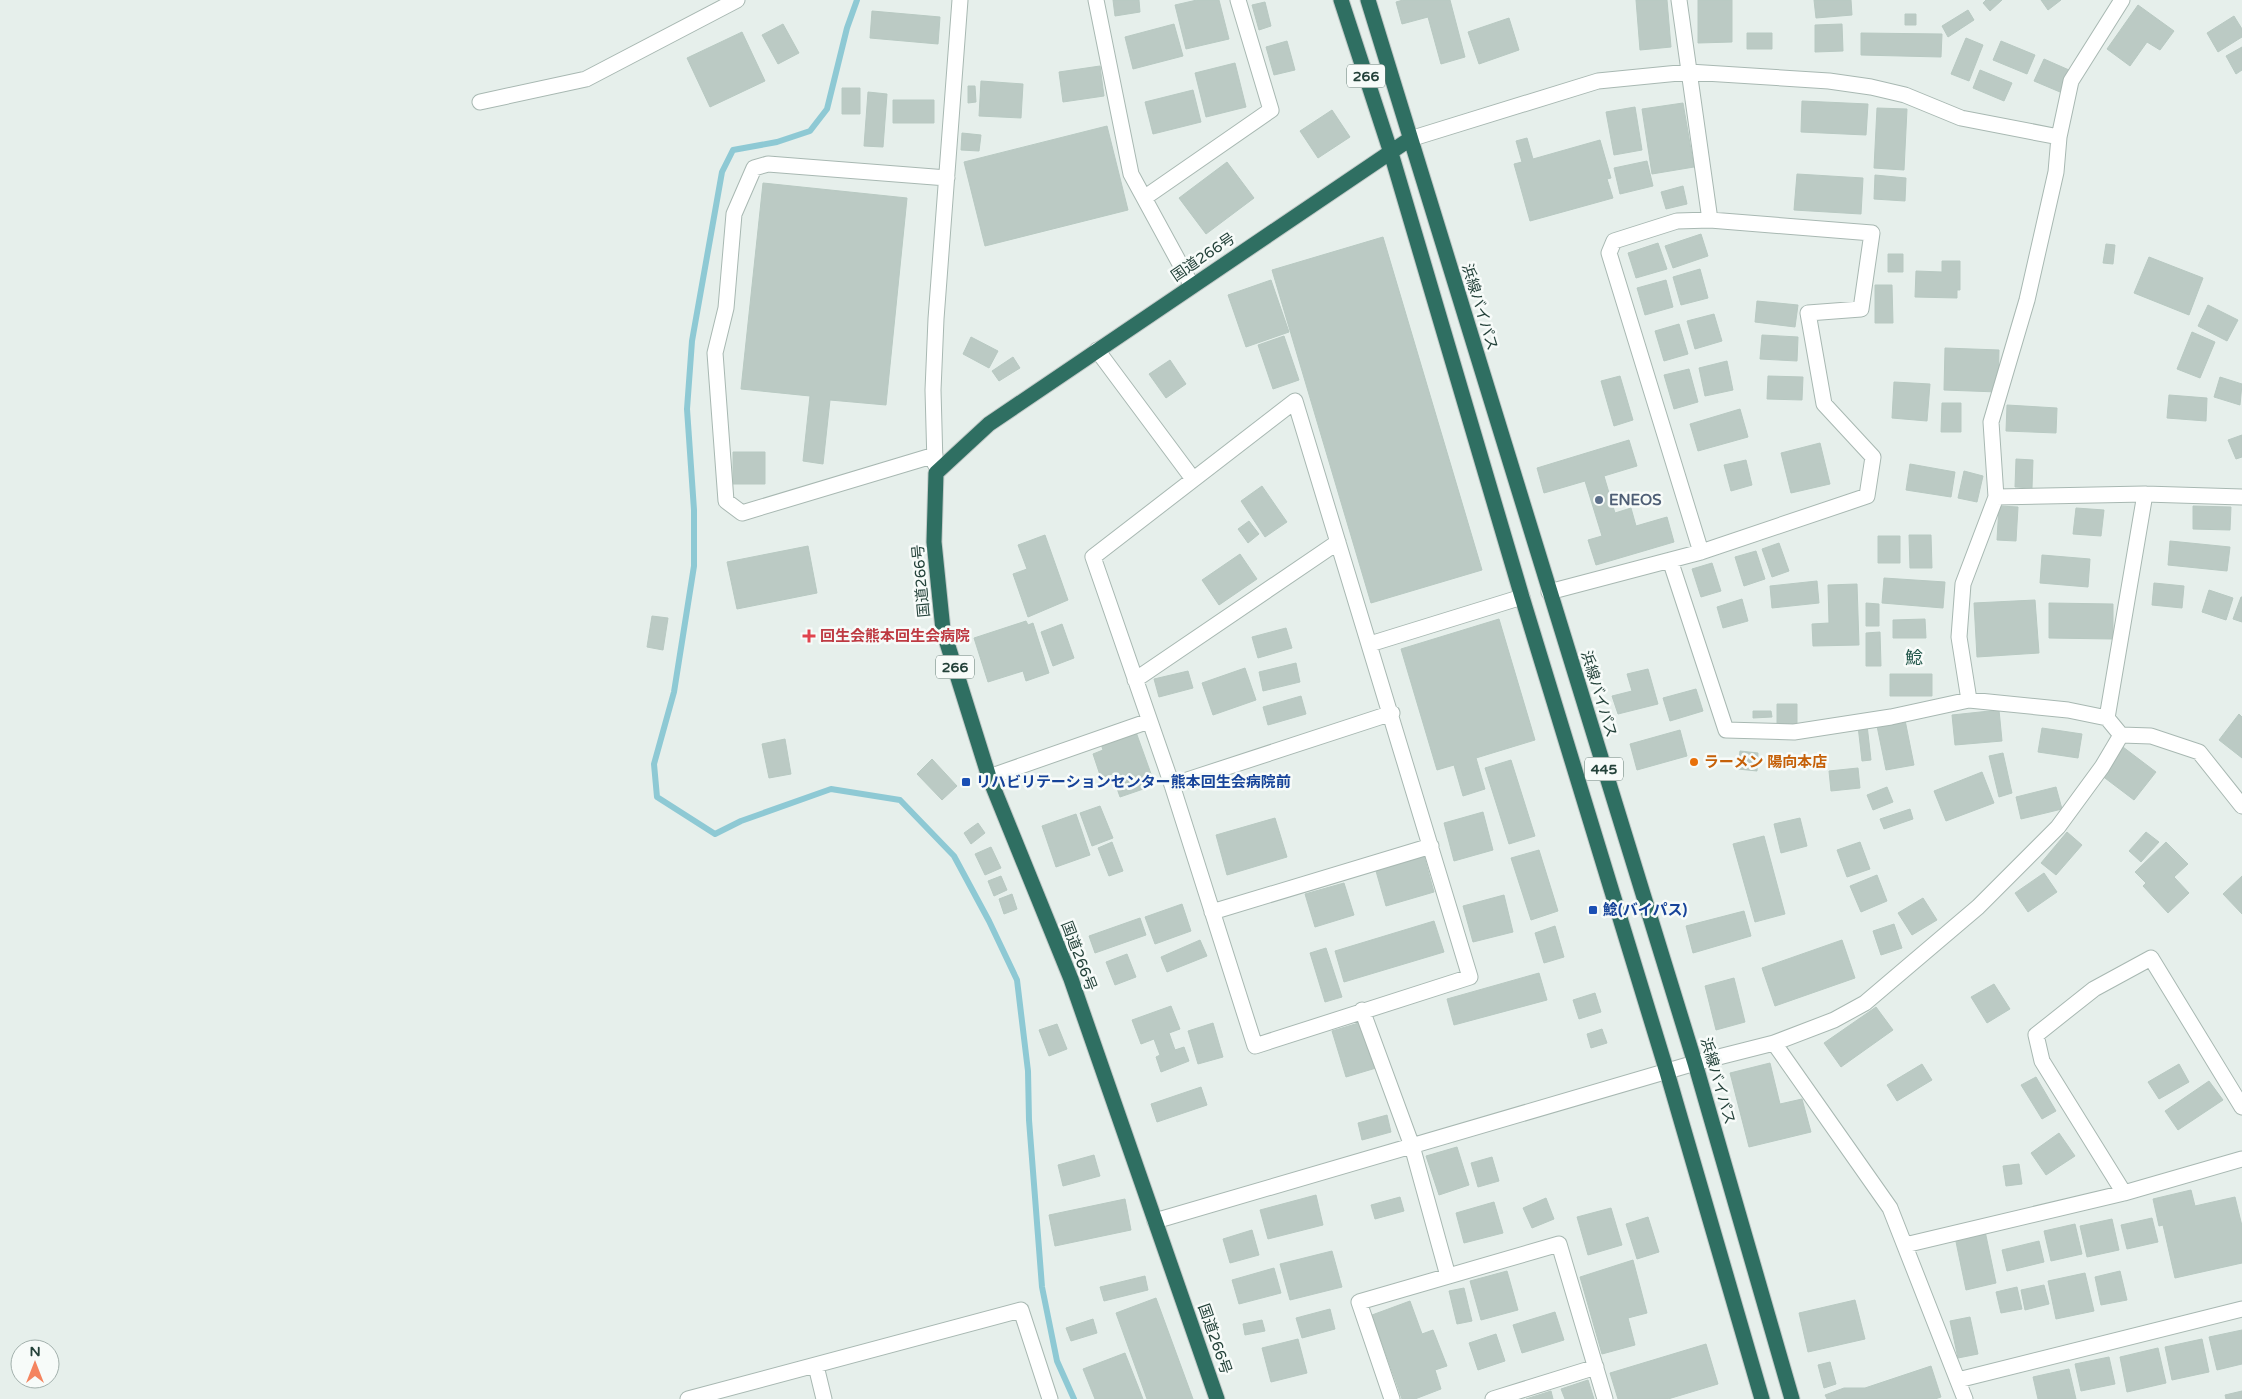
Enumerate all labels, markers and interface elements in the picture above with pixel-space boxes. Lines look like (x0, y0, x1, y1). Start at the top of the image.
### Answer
road number: 266 (1347, 64, 1385, 88)
street label: 国道266号 (1168, 229, 1238, 285)
street label: 浜線バイパス (1458, 261, 1502, 353)
place label: ENEOS (1609, 491, 1662, 509)
marker: ENEOS (1593, 494, 1605, 506)
street label: 国道266号 (909, 544, 933, 618)
place label: 回生会熊本回生会病院 (820, 627, 970, 645)
marker: 回生会熊本回生会病院 (802, 629, 816, 643)
district label: 鯰 (1905, 647, 1923, 669)
street label: 浜線バイパス (1577, 648, 1621, 740)
road number: 266 (936, 656, 974, 679)
place label: ラーメン 陽向本店 (1704, 753, 1827, 771)
marker: ラーメン 陽向本店 (1688, 756, 1700, 768)
road number: 445 (1585, 758, 1623, 781)
place label: リハビリテーションセンター熊本回生会病院前 (976, 773, 1291, 791)
marker: リハビリテーションセンター熊本回生会病院前 (960, 776, 972, 788)
place label: 鯰(バイパス) (1603, 901, 1687, 919)
marker: 鯰(バイパス) (1587, 904, 1599, 916)
street label: 国道266号 (1057, 919, 1101, 993)
street label: 浜線バイパス (1697, 1035, 1739, 1127)
street label: 国道266号 (1195, 1301, 1235, 1377)
north arrow (10, 1339, 60, 1389)
text: N (29, 1343, 41, 1360)

